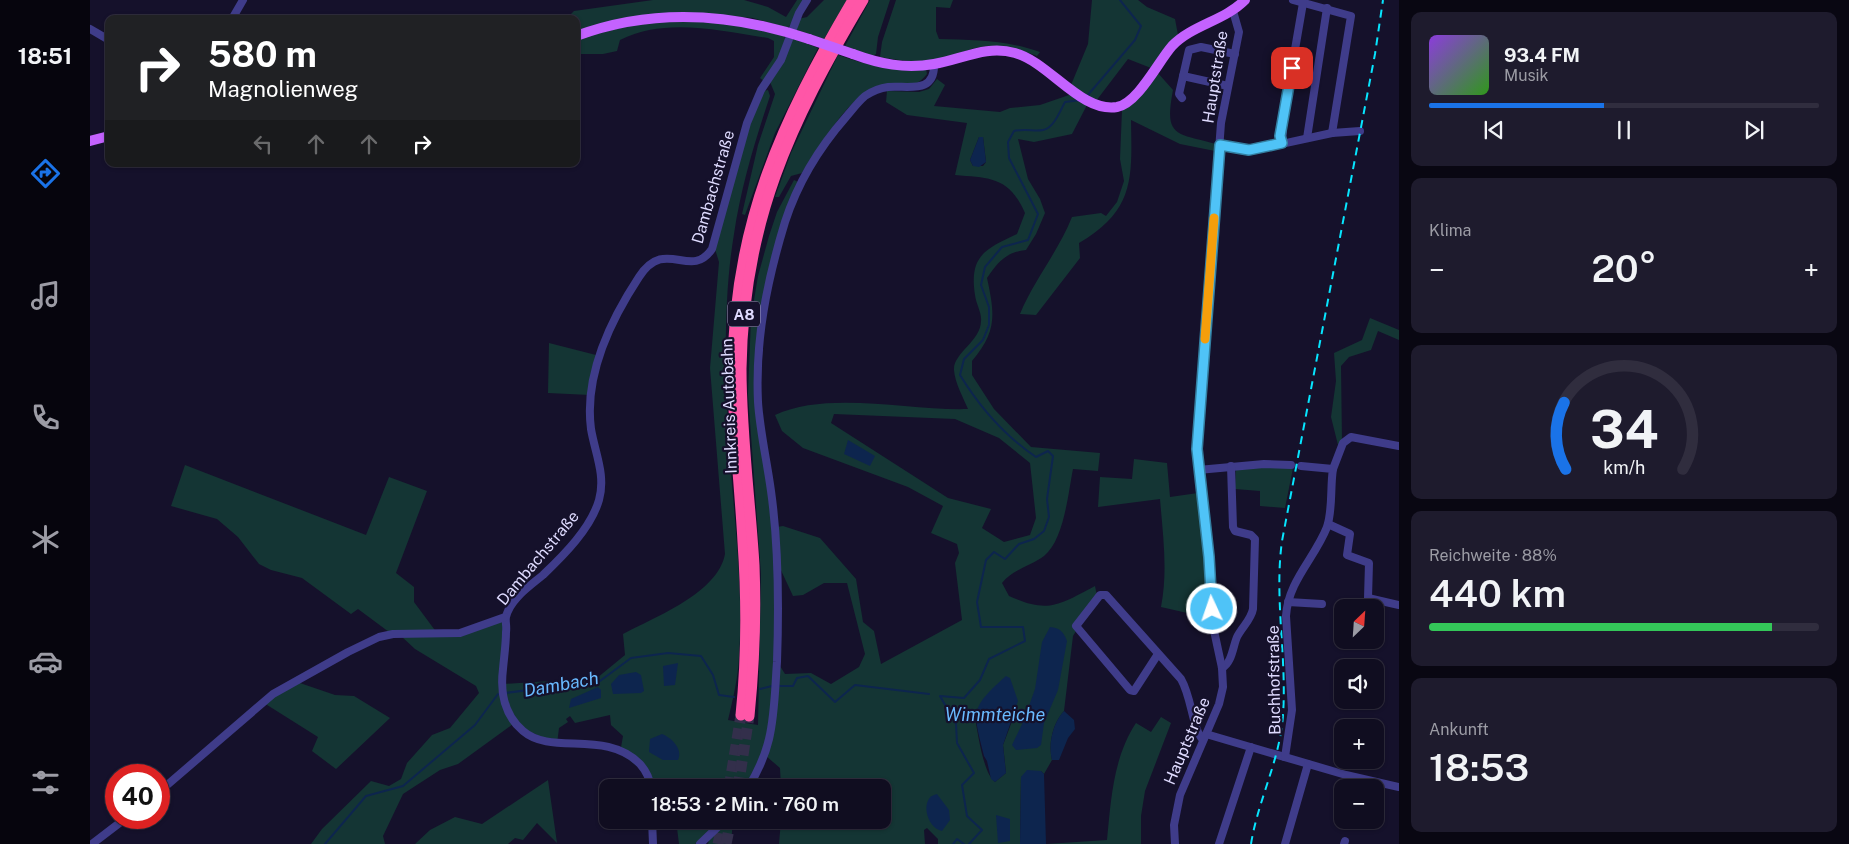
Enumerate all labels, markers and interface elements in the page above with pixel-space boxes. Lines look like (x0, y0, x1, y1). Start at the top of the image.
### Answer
street label: Hauptstraße (1198, 29, 1232, 125)
text: 580 m (208, 34, 317, 75)
icon: right (125, 35, 190, 100)
text: 18:51 (18, 43, 72, 69)
text: 93.4 FM (1504, 44, 1580, 66)
pin (1271, 47, 1313, 89)
icon: arrive (1278, 54, 1306, 82)
text: Musik (1504, 66, 1549, 85)
text: Magnolienweg (208, 76, 358, 102)
icon: previous (1480, 116, 1508, 144)
icon: pause (1610, 116, 1638, 144)
icon: next (1740, 116, 1768, 144)
street label: Dambachstraße (688, 128, 738, 246)
icon: left (249, 130, 277, 158)
icon: ahead (302, 130, 330, 158)
icon: ahead (355, 130, 383, 158)
icon: right (408, 130, 436, 158)
icon: directions (28, 156, 63, 191)
text: Klima (1429, 221, 1471, 240)
text: 20° (1591, 246, 1657, 291)
text: − (1429, 253, 1445, 286)
text: + (1803, 253, 1819, 286)
icon: music (28, 278, 63, 313)
road number: A8 (728, 302, 760, 326)
street label: Innkreis Autobahn (717, 338, 741, 474)
text: 34 (1590, 399, 1658, 460)
icon: phone (28, 400, 63, 435)
text: km/h (1603, 457, 1645, 478)
street label: Dambachstraße (493, 507, 583, 609)
icon: climate (28, 522, 63, 557)
text: Reichweite · 88% (1429, 546, 1557, 565)
text: 440 km (1429, 571, 1566, 616)
position arrow (1185, 582, 1237, 634)
north arrow (1334, 599, 1384, 649)
map controls (1334, 599, 1384, 829)
street label: Buchhofstraße (1264, 625, 1284, 735)
icon: car (28, 644, 63, 679)
button: sound (1334, 659, 1384, 709)
water label: Dambach (522, 667, 600, 701)
street label: Hauptstraße (1160, 694, 1214, 788)
water label: Wimmteiche (945, 704, 1045, 725)
button: + (1334, 719, 1384, 769)
text: Ankunft (1429, 720, 1489, 739)
text: 18:53 (1429, 745, 1529, 790)
speed limit sign: 40 (105, 764, 170, 829)
icon: filters (28, 765, 63, 800)
button: − (1334, 779, 1384, 829)
text: 18:53 · 2 Min. · 760 m (651, 793, 839, 815)

